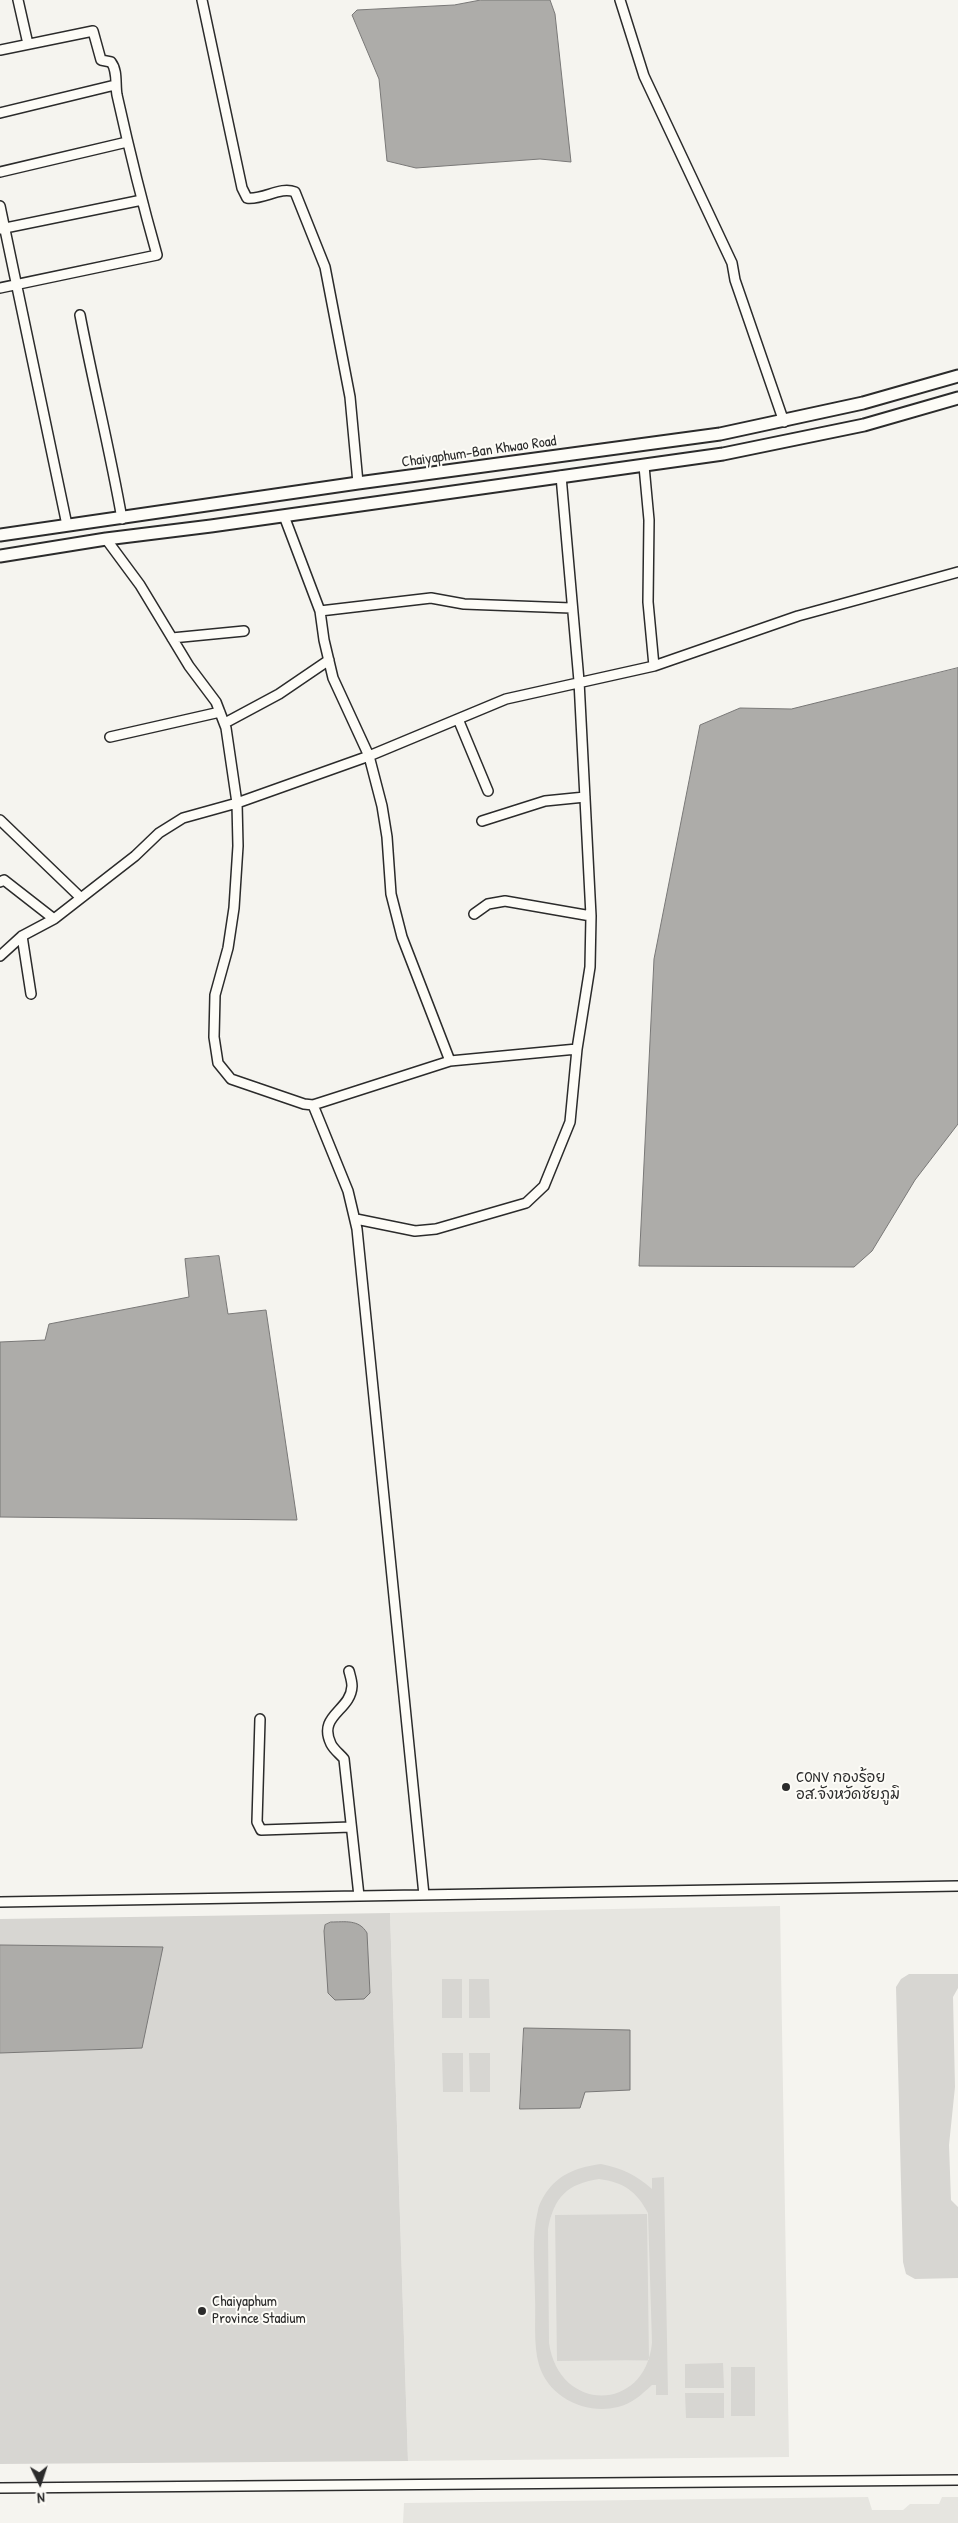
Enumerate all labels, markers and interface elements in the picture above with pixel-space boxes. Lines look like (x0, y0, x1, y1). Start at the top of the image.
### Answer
street label: Chaiyaphum–Ban Khwao Road (401, 432, 557, 472)
place label: CONV กองร้อย อส.จังหวัดชัยภูมิ (796, 1769, 900, 1804)
marker: CONV กองร้อย อส.จังหวัดชัยภูมิ (780, 1781, 792, 1793)
place label: Chaiyaphum Province Stadium (212, 2293, 306, 2328)
marker: Chaiyaphum Province Stadium (196, 2305, 208, 2317)
north arrow (15, 2458, 65, 2508)
text: N (37, 2489, 45, 2508)

